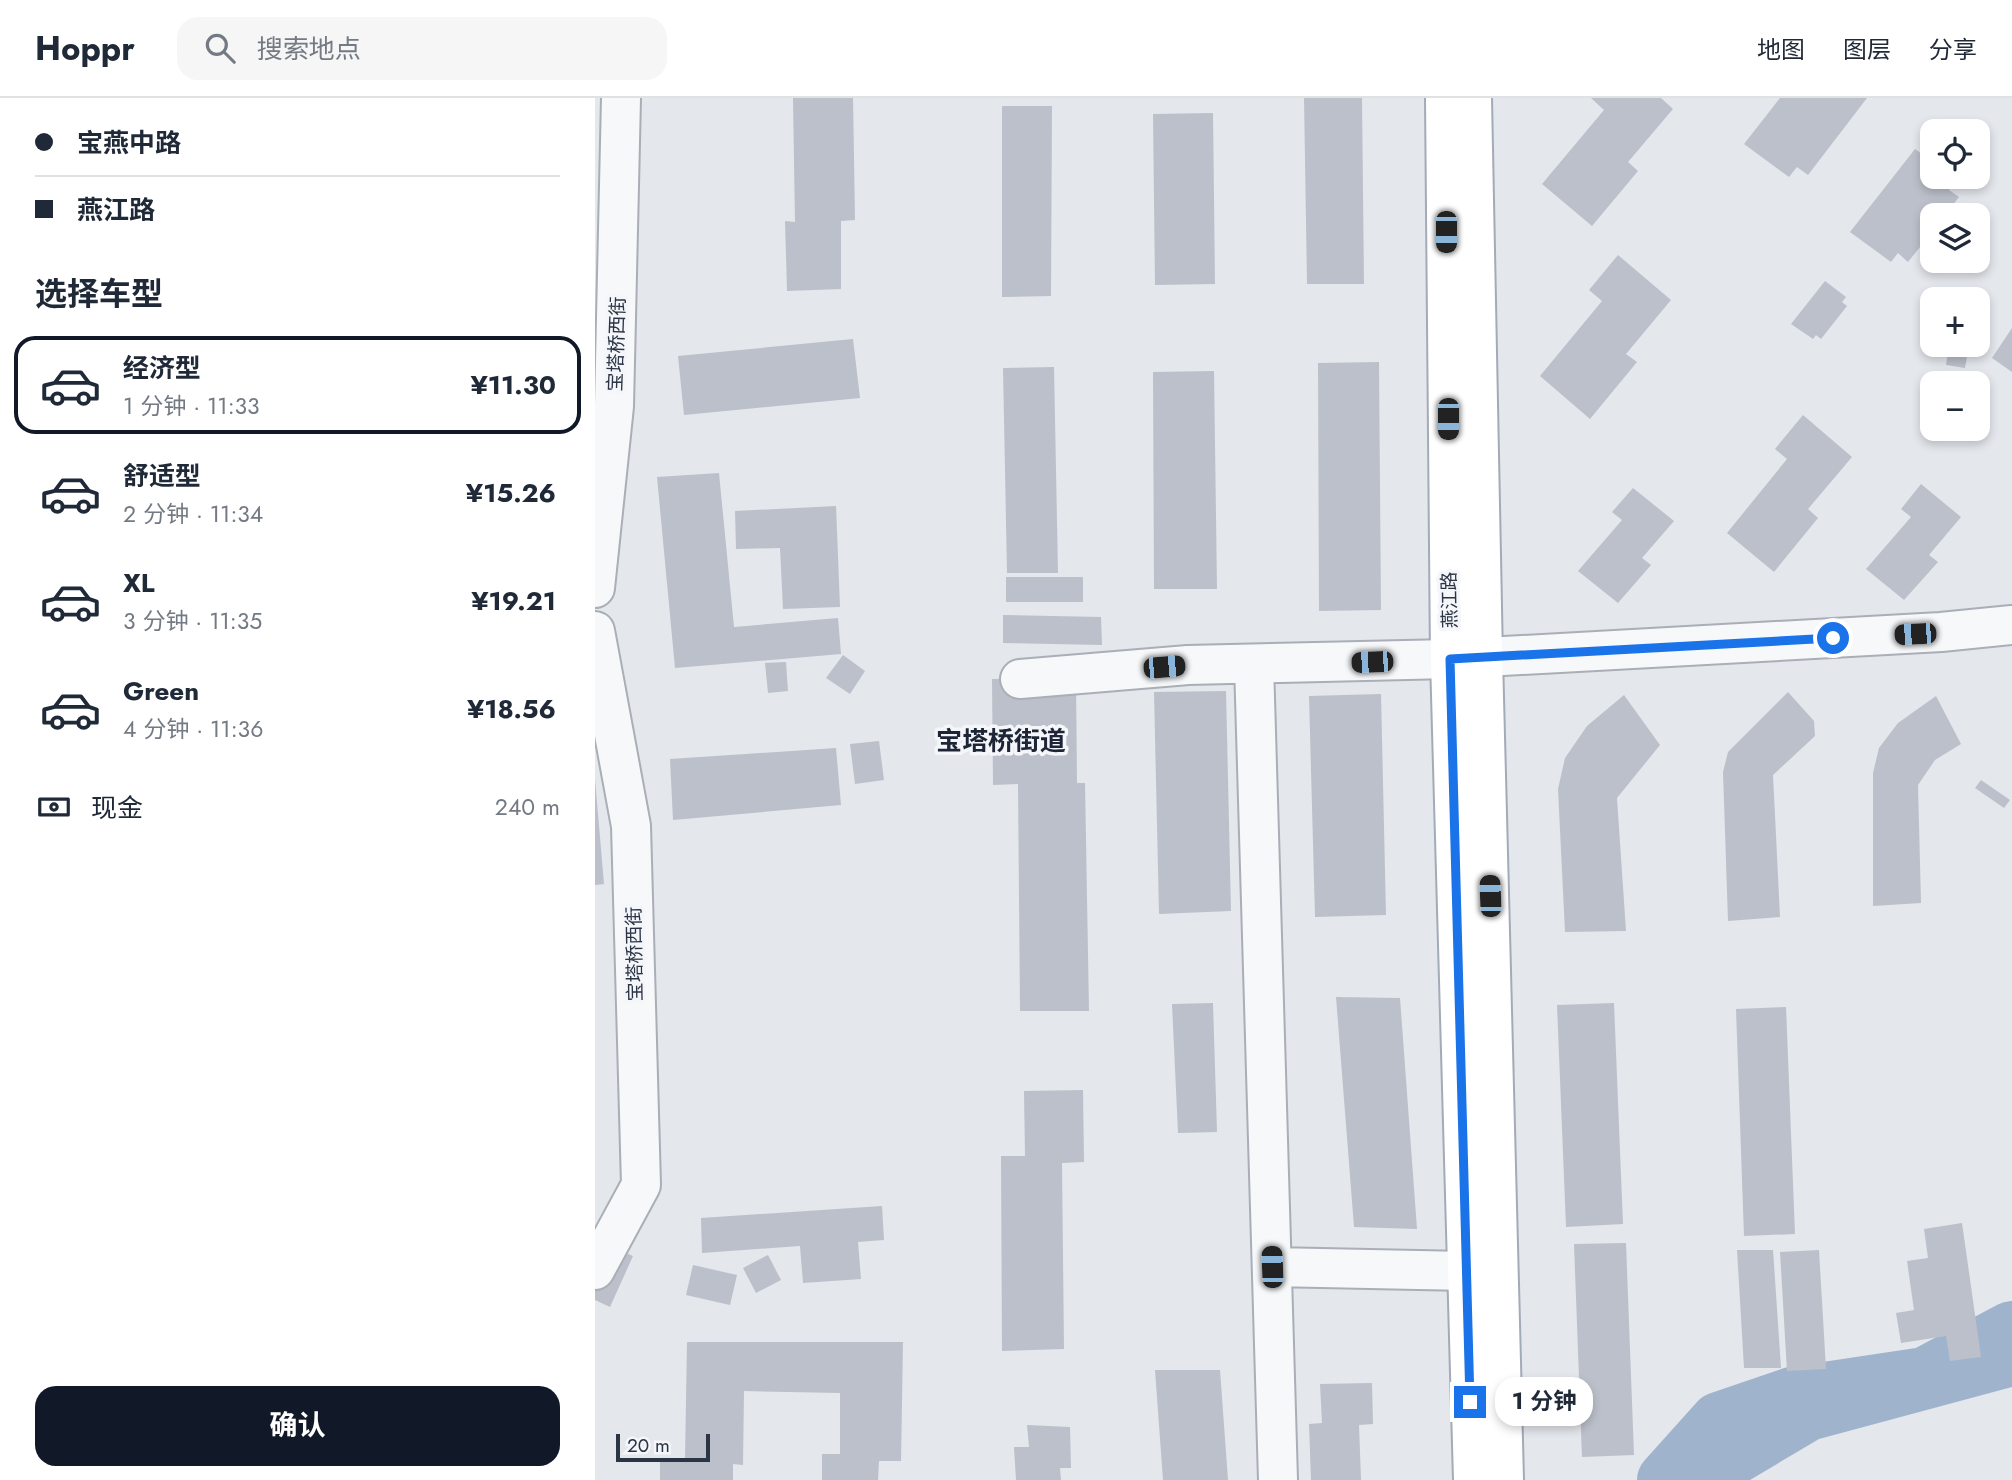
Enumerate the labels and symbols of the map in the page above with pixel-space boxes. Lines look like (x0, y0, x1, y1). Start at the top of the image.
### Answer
car (1436, 211, 1457, 253)
street label: 宝塔桥西街 (601, 296, 632, 392)
car (1438, 398, 1459, 440)
street label: 燕江路 (1436, 571, 1463, 629)
route start (1817, 622, 1849, 654)
car (1894, 622, 1937, 646)
car (1351, 651, 1394, 673)
car (1143, 655, 1186, 679)
district label: 宝塔桥街道 (936, 722, 1066, 760)
car (1479, 875, 1502, 917)
street label: 宝塔桥西街 (620, 906, 649, 1002)
car (1261, 1246, 1284, 1288)
callout: 1 分钟 (1495, 1378, 1593, 1426)
route end (1454, 1386, 1486, 1418)
scale bar (616, 1431, 711, 1463)

